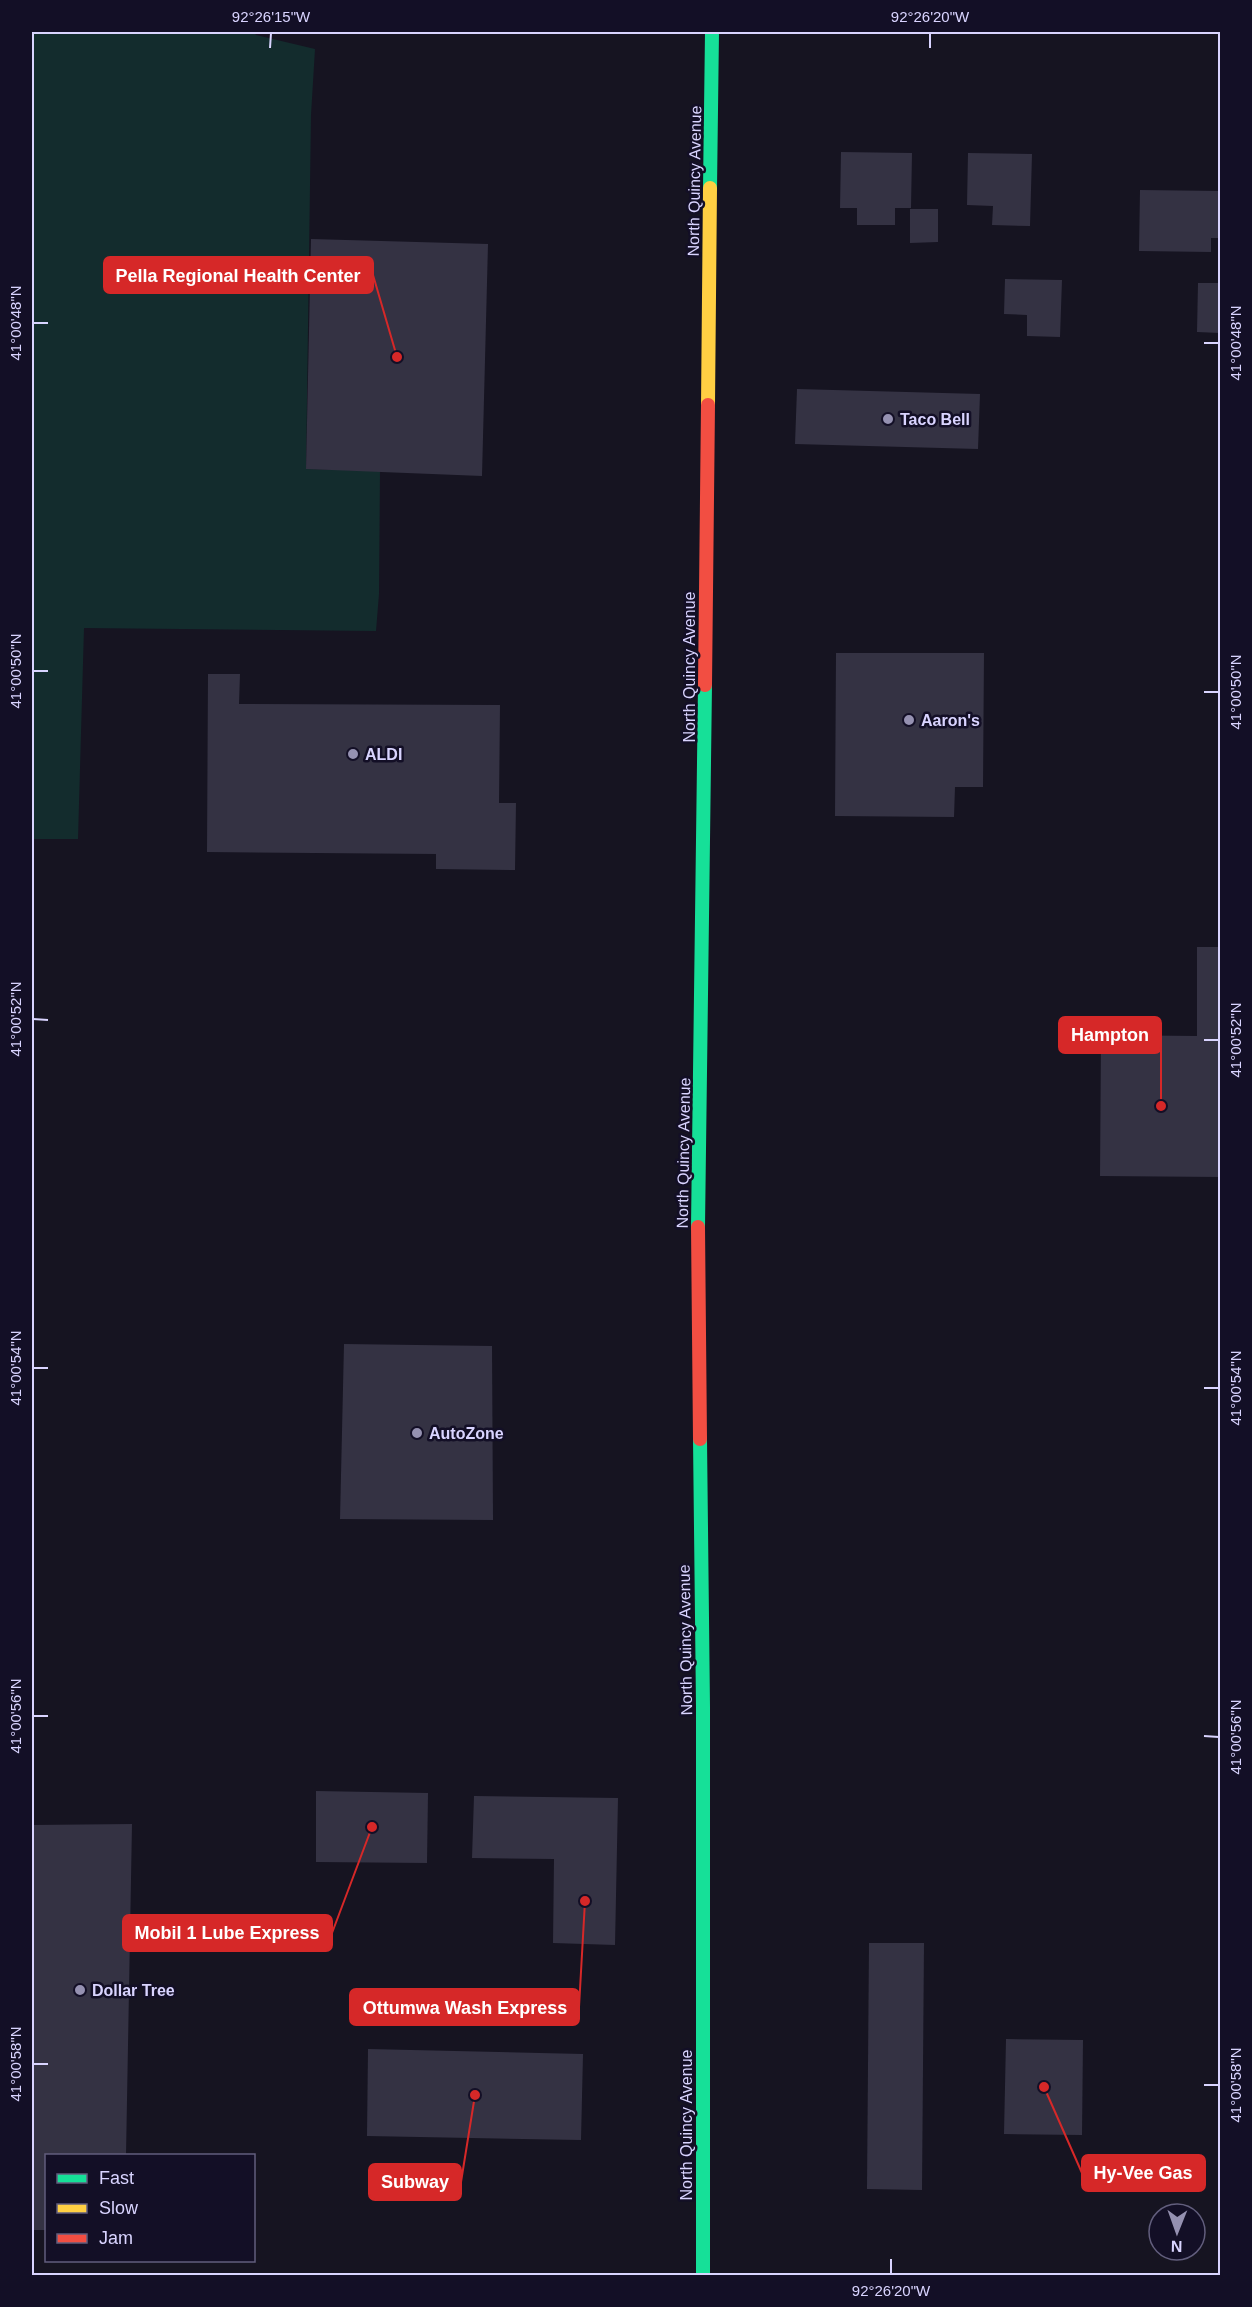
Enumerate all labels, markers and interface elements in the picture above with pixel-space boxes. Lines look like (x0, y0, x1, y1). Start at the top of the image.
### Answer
text: 92°26'15"W (232, 8, 311, 25)
text: 92°26'20"W (891, 8, 970, 25)
street label: North Quincy Avenue (685, 105, 704, 257)
callout: Pella Regional Health Center (104, 257, 373, 293)
text: Pella Regional Health Center (115, 266, 361, 286)
text: 41°00'48"N (7, 285, 24, 361)
text: 41°00'48"N (1227, 305, 1244, 381)
place label: Taco Bell (900, 411, 970, 428)
marker: Taco Bell (881, 412, 895, 426)
street label: North Quincy Avenue (681, 591, 698, 742)
text: 41°00'50"N (7, 633, 24, 709)
text: 41°00'50"N (1227, 654, 1244, 730)
place label: Aaron's (921, 712, 980, 729)
marker: Aaron's (902, 713, 916, 727)
place label: ALDI (365, 746, 402, 763)
marker: ALDI (346, 747, 360, 761)
text: 41°00'52"N (7, 981, 24, 1057)
text: 41°00'52"N (1227, 1002, 1244, 1078)
callout: Hampton (1059, 1017, 1161, 1053)
text: Hampton (1071, 1025, 1149, 1045)
street label: North Quincy Avenue (674, 1077, 693, 1229)
text: 41°00'54"N (7, 1330, 24, 1406)
text: 41°00'54"N (1227, 1350, 1244, 1426)
place label: AutoZone (429, 1425, 504, 1442)
marker: AutoZone (410, 1426, 424, 1440)
street label: North Quincy Avenue (676, 1564, 695, 1716)
text: 41°00'56"N (7, 1678, 24, 1754)
text: 41°00'56"N (1227, 1699, 1244, 1775)
callout: Mobil 1 Lube Express (123, 1915, 332, 1951)
text: Mobil 1 Lube Express (134, 1923, 320, 1943)
place label: Dollar Tree (92, 1982, 175, 1999)
marker: Dollar Tree (73, 1983, 87, 1997)
callout: Ottumwa Wash Express (350, 1989, 579, 2025)
text: Ottumwa Wash Express (363, 1998, 567, 2018)
text: 41°00'58"N (7, 2026, 24, 2102)
text: 41°00'58"N (1227, 2047, 1244, 2123)
street label: North Quincy Avenue (678, 2049, 695, 2200)
legend (45, 2154, 255, 2262)
callout: Hy-Vee Gas (1082, 2155, 1205, 2191)
text: Hy-Vee Gas (1093, 2163, 1193, 2183)
callout: Subway (369, 2164, 461, 2200)
text: Fast (99, 2168, 134, 2188)
text: Subway (381, 2172, 449, 2192)
text: Slow (99, 2198, 139, 2218)
north arrow (1147, 2202, 1207, 2262)
text: Jam (99, 2228, 133, 2248)
text: N (1171, 2238, 1183, 2255)
text: 92°26'20"W (852, 2282, 931, 2299)

